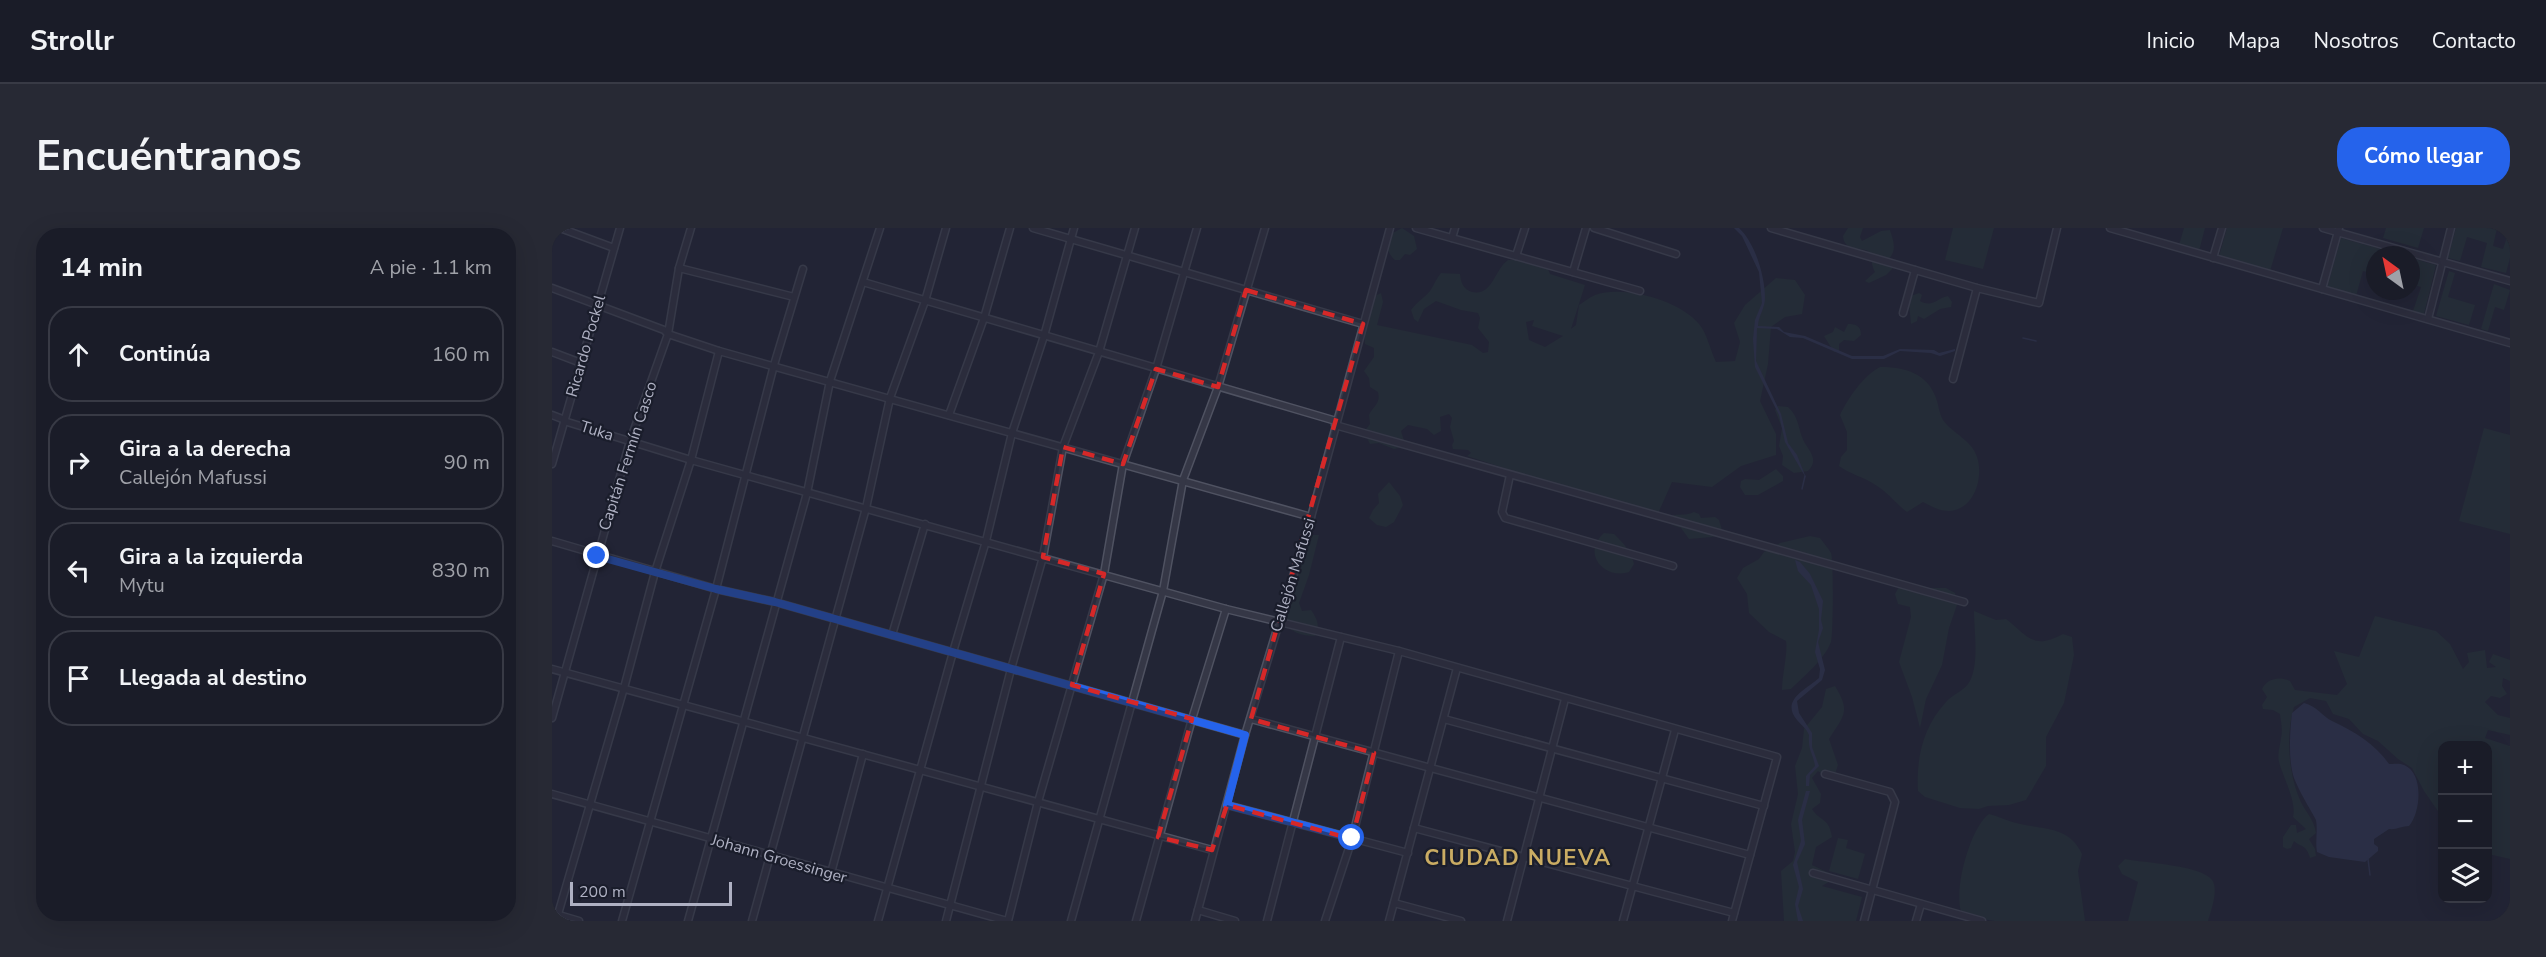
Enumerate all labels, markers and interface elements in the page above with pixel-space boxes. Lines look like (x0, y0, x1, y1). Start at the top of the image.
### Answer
text: Strollr (30, 22, 114, 60)
text: Inicio (2147, 27, 2195, 55)
text: Mapa (2228, 27, 2280, 55)
text: Nosotros (2313, 27, 2399, 55)
text: Contacto (2432, 27, 2516, 55)
button: Cómo llegar (2337, 127, 2510, 185)
text: Encuéntranos (36, 128, 302, 185)
north arrow (2366, 246, 2420, 300)
text: 14 min (60, 250, 143, 285)
text: A pie · 1.1 km (370, 254, 492, 281)
street label: Ricardo Pockel (561, 292, 611, 400)
icon: ahead (62, 338, 95, 371)
text: Continúa (119, 339, 210, 369)
text: 160 m (432, 341, 490, 368)
street label: Capitán Fermín Casco (594, 379, 663, 533)
street label: Tuka (578, 416, 616, 446)
text: Gira a la derecha (119, 434, 291, 464)
icon: right (62, 446, 95, 479)
text: 90 m (444, 449, 490, 476)
text: Callejón Mafussi (119, 464, 267, 491)
street label: Callejón Mafussi (1265, 515, 1321, 635)
text: Gira a la izquierda (119, 542, 303, 572)
route end (583, 542, 609, 568)
icon: left (62, 554, 95, 587)
text: 830 m (432, 557, 490, 584)
text: Mytu (119, 572, 165, 599)
icon: arrive (62, 662, 95, 695)
text: Llegada al destino (119, 663, 307, 693)
map controls (2438, 741, 2492, 903)
button: + (2438, 741, 2492, 795)
button: − (2438, 795, 2492, 849)
route start (1338, 824, 1364, 850)
street label: Johann Groessinger (708, 829, 850, 889)
district label: CIUDAD NUEVA (1424, 843, 1612, 873)
button: layers (2438, 849, 2492, 903)
scale bar (570, 879, 732, 906)
text: 200 m (579, 881, 626, 903)

